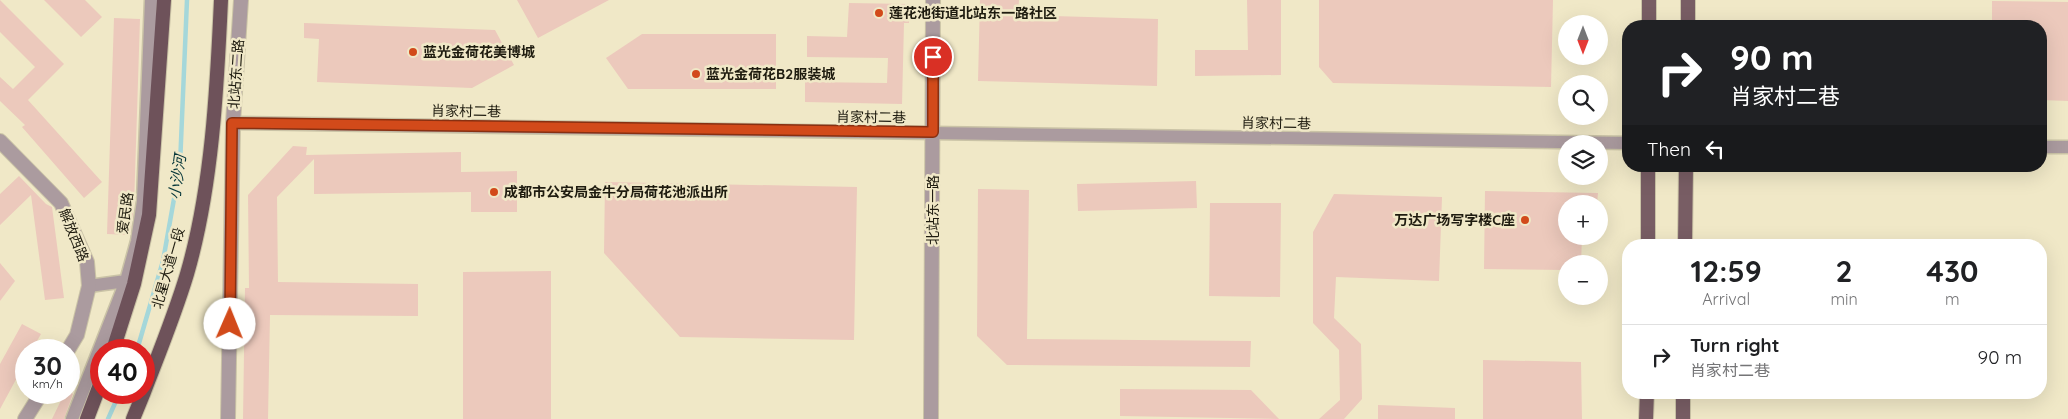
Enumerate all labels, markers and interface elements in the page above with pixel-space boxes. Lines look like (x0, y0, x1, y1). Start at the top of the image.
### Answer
place label: 莲花池街道北站东一路社区 (889, 4, 1057, 22)
marker: 莲花池街道北站东一路社区 (873, 7, 885, 19)
north arrow (1558, 15, 1608, 65)
map controls (1558, 15, 1608, 305)
text: 90 m (1730, 35, 1813, 79)
pin (912, 36, 954, 78)
street label: 北站东二路 (225, 38, 247, 110)
icon: right (1647, 40, 1712, 105)
place label: 蓝光金荷花美博城 (423, 43, 535, 61)
icon: arrive (919, 43, 947, 71)
marker: 蓝光金荷花美博城 (407, 46, 419, 58)
place label: 蓝光金荷花B2服装城 (706, 65, 835, 83)
marker: 蓝光金荷花B2服装城 (690, 68, 702, 80)
button: search (1558, 75, 1608, 125)
text: 肖家村二巷 (1730, 82, 1840, 110)
street label: 肖家村二巷 (431, 101, 501, 121)
street label: 肖家村二巷 (836, 107, 906, 127)
street label: 肖家村二巷 (1241, 113, 1311, 133)
button: layers (1558, 135, 1608, 185)
icon: left (1701, 135, 1729, 163)
text: Then (1647, 137, 1691, 161)
water label: 小沙河 (164, 150, 190, 201)
street label: 北站东一路 (924, 175, 942, 245)
place label: 成都市公安局金牛分局荷花池派出所 (504, 183, 728, 201)
marker: 成都市公安局金牛分局荷花池派出所 (488, 186, 500, 198)
street label: 爱民路 (113, 191, 137, 235)
button: + (1558, 195, 1608, 245)
street label: 解放西路 (55, 206, 93, 264)
place label: 万达广场写字楼C座 (1394, 211, 1515, 229)
marker: 万达广场写字楼C座 (1519, 214, 1531, 226)
street label: 北星大道一段 (148, 225, 188, 311)
text: 12:59 (1691, 252, 1762, 290)
text: 2 (1836, 252, 1853, 290)
text: 430 (1926, 252, 1978, 290)
button: − (1558, 255, 1608, 305)
text: Arrival (1702, 289, 1750, 309)
text: min (1830, 289, 1858, 309)
text: m (1945, 289, 1960, 309)
position arrow (203, 297, 255, 349)
text: Turn right (1690, 333, 1779, 357)
speed limit sign: 40 (90, 339, 155, 404)
icon: right (1647, 343, 1675, 371)
text: 90 m (1978, 345, 2022, 369)
text: 30 (33, 350, 62, 381)
text: 肖家村二巷 (1690, 360, 1770, 380)
text: km/h (32, 376, 63, 391)

